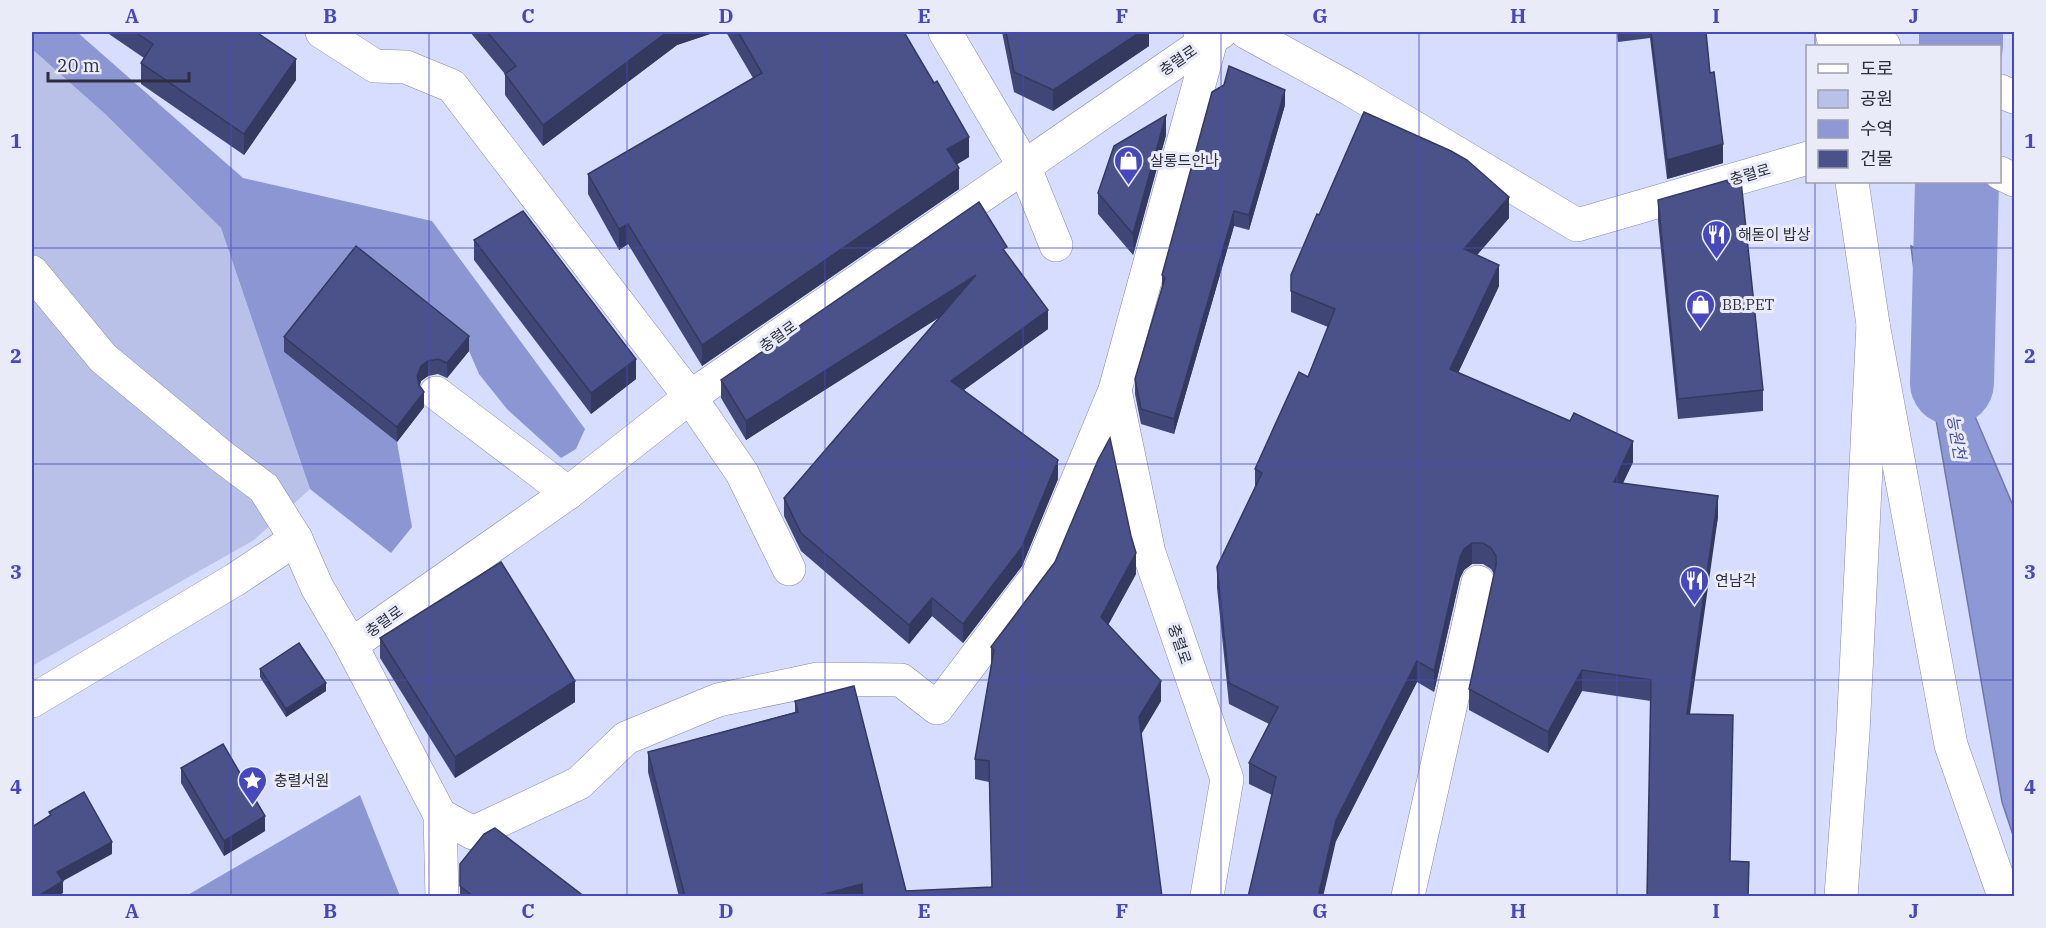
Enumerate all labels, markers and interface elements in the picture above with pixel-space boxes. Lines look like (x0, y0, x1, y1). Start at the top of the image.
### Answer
text: A (125, 2, 139, 29)
text: B (323, 2, 337, 29)
text: C (521, 2, 535, 29)
text: D (718, 2, 734, 29)
text: E (917, 2, 931, 29)
text: F (1116, 2, 1128, 29)
text: G (1312, 2, 1328, 29)
text: H (1510, 2, 1526, 29)
text: I (1712, 2, 1720, 29)
text: J (1909, 2, 1919, 29)
street label: 충렬로 (1156, 41, 1200, 79)
scale bar (48, 45, 189, 83)
legend (1806, 45, 2001, 183)
text: 20 m (57, 54, 100, 77)
text: 도로 (1860, 57, 1893, 80)
text: 공원 (1860, 87, 1893, 110)
text: 수역 (1860, 117, 1893, 140)
text: 1 (10, 127, 22, 154)
text: 1 (2024, 127, 2036, 154)
shop icon: 살롱드안나 (1113, 144, 1145, 186)
text: 건물 (1860, 147, 1893, 170)
place label: 살롱드안나 (1150, 151, 1219, 170)
street label: 충렬로 (1727, 159, 1773, 189)
restaurant icon: 해돋이 밥상 (1701, 218, 1733, 260)
place label: 해돋이 밥상 (1738, 225, 1811, 244)
shop icon: BB.PET (1685, 288, 1717, 330)
place label: BB.PET (1722, 295, 1775, 314)
street label: 충렬로 (756, 316, 800, 356)
text: 2 (10, 342, 22, 369)
text: 2 (2024, 342, 2036, 369)
water label: 능원천 (1943, 414, 1971, 463)
text: 3 (10, 558, 22, 585)
text: 3 (2024, 558, 2036, 585)
restaurant icon: 연남각 (1678, 564, 1710, 606)
place label: 연남각 (1715, 571, 1757, 590)
street label: 충렬로 (362, 601, 406, 641)
street label: 충렬로 (1164, 621, 1196, 667)
place icon: 충렬서원 (237, 764, 269, 806)
place label: 충렬서원 (274, 771, 329, 790)
text: 4 (10, 773, 22, 800)
text: 4 (2024, 773, 2036, 800)
text: A (125, 897, 139, 924)
text: B (323, 897, 337, 924)
text: C (521, 897, 535, 924)
text: D (718, 897, 734, 924)
text: E (917, 897, 931, 924)
text: F (1116, 897, 1128, 924)
text: G (1312, 897, 1328, 924)
text: H (1510, 897, 1526, 924)
text: I (1712, 897, 1720, 924)
text: J (1909, 897, 1919, 924)

